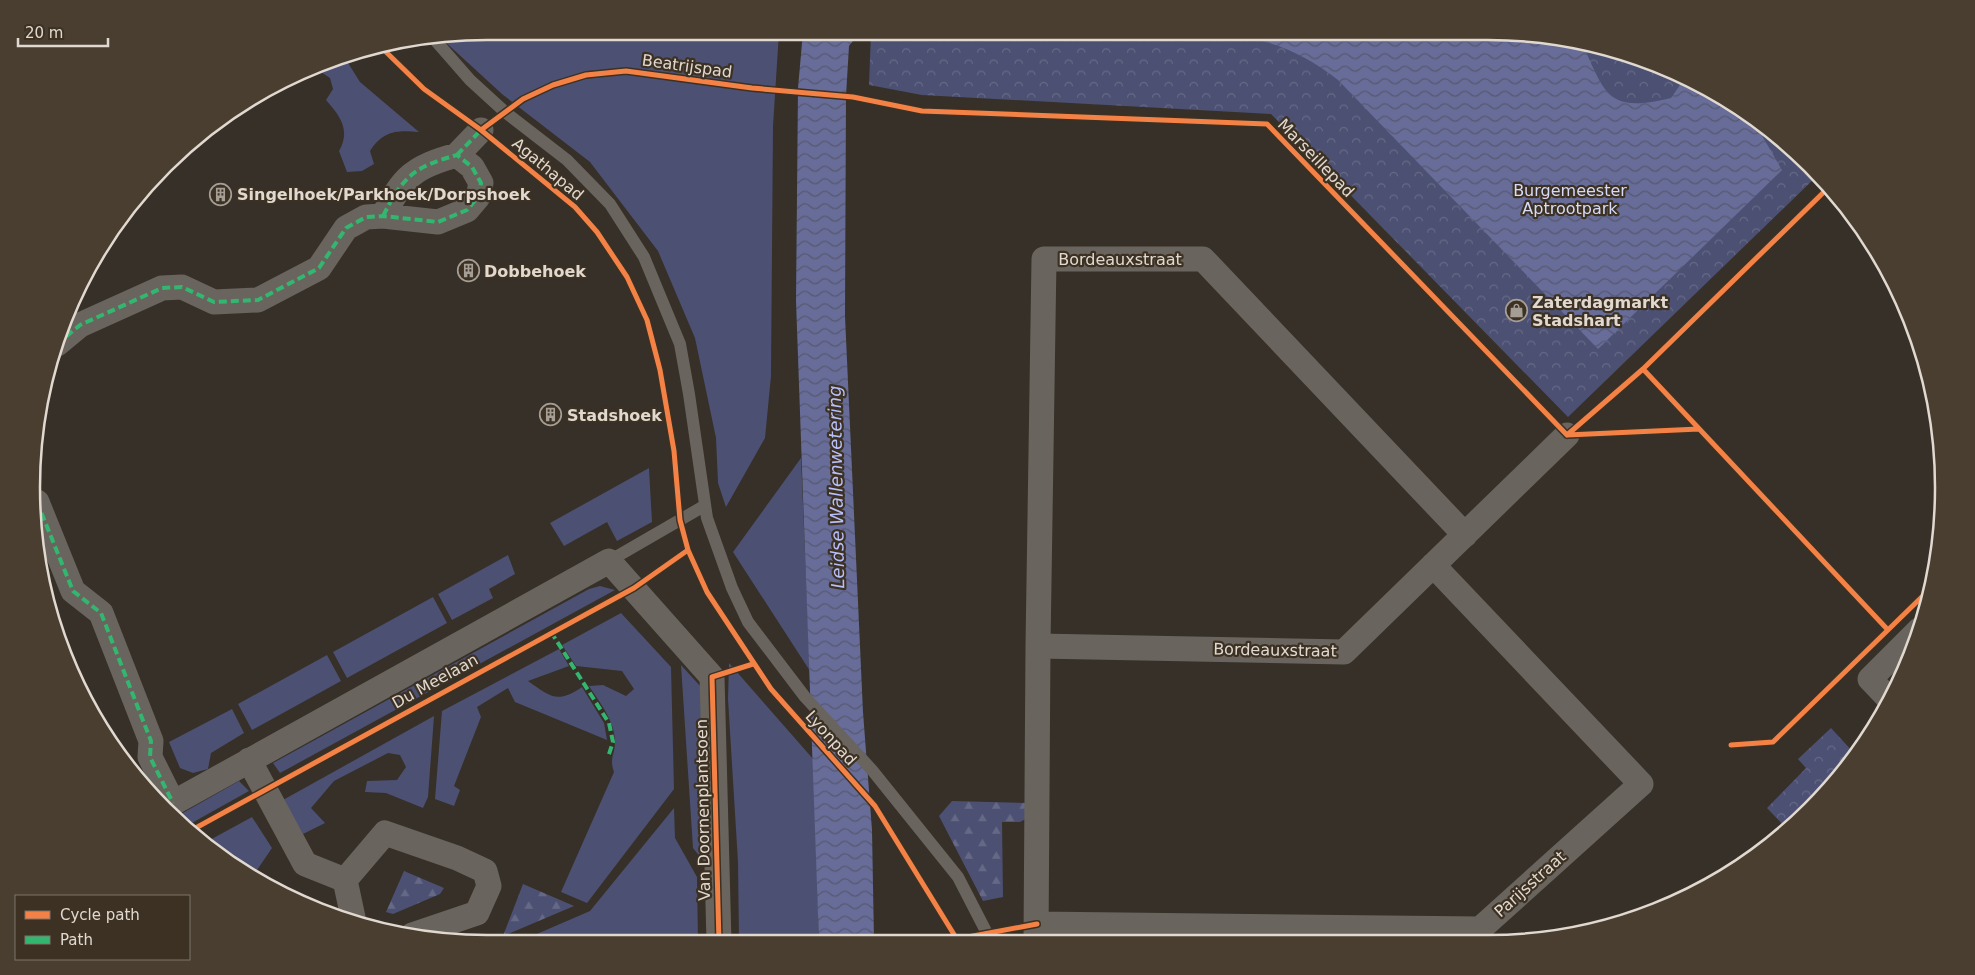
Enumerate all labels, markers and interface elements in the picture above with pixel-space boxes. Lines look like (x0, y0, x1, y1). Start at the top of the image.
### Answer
scale bar (18, 15, 108, 47)
text: 20 m (25, 24, 63, 42)
street label: Beatrijspad (641, 50, 733, 82)
street label: Marseillepad (1274, 115, 1358, 201)
street label: Agathapad (508, 134, 588, 204)
park label: Burgemeester Aptrootpark (1513, 181, 1627, 218)
building icon: Singelhoek/Parkhoek/Dorpshoek (209, 182, 233, 206)
place label: Singelhoek/Parkhoek/Dorpshoek (237, 185, 531, 204)
street label: Bordeauxstraat (1058, 250, 1182, 269)
building icon: Dobbehoek (456, 259, 480, 283)
place label: Dobbehoek (484, 262, 586, 281)
place label: Zaterdagmarkt Stadshart (1532, 293, 1668, 330)
shop icon: Zaterdagmarkt Stadshart (1504, 299, 1528, 323)
water label: Leidse Wallenwetering (824, 385, 848, 589)
building icon: Stadshoek (539, 403, 563, 427)
place label: Stadshoek (567, 406, 662, 425)
street label: Bordeauxstraat (1213, 639, 1337, 661)
street label: Du Meelaan (389, 650, 481, 712)
street label: Lyonpad (802, 707, 860, 769)
street label: Van Doornenplantsoen (692, 719, 714, 901)
street label: Parijsstraat (1490, 847, 1570, 921)
legend (15, 895, 190, 960)
text: Cycle path (60, 906, 140, 924)
text: Path (60, 931, 93, 949)

